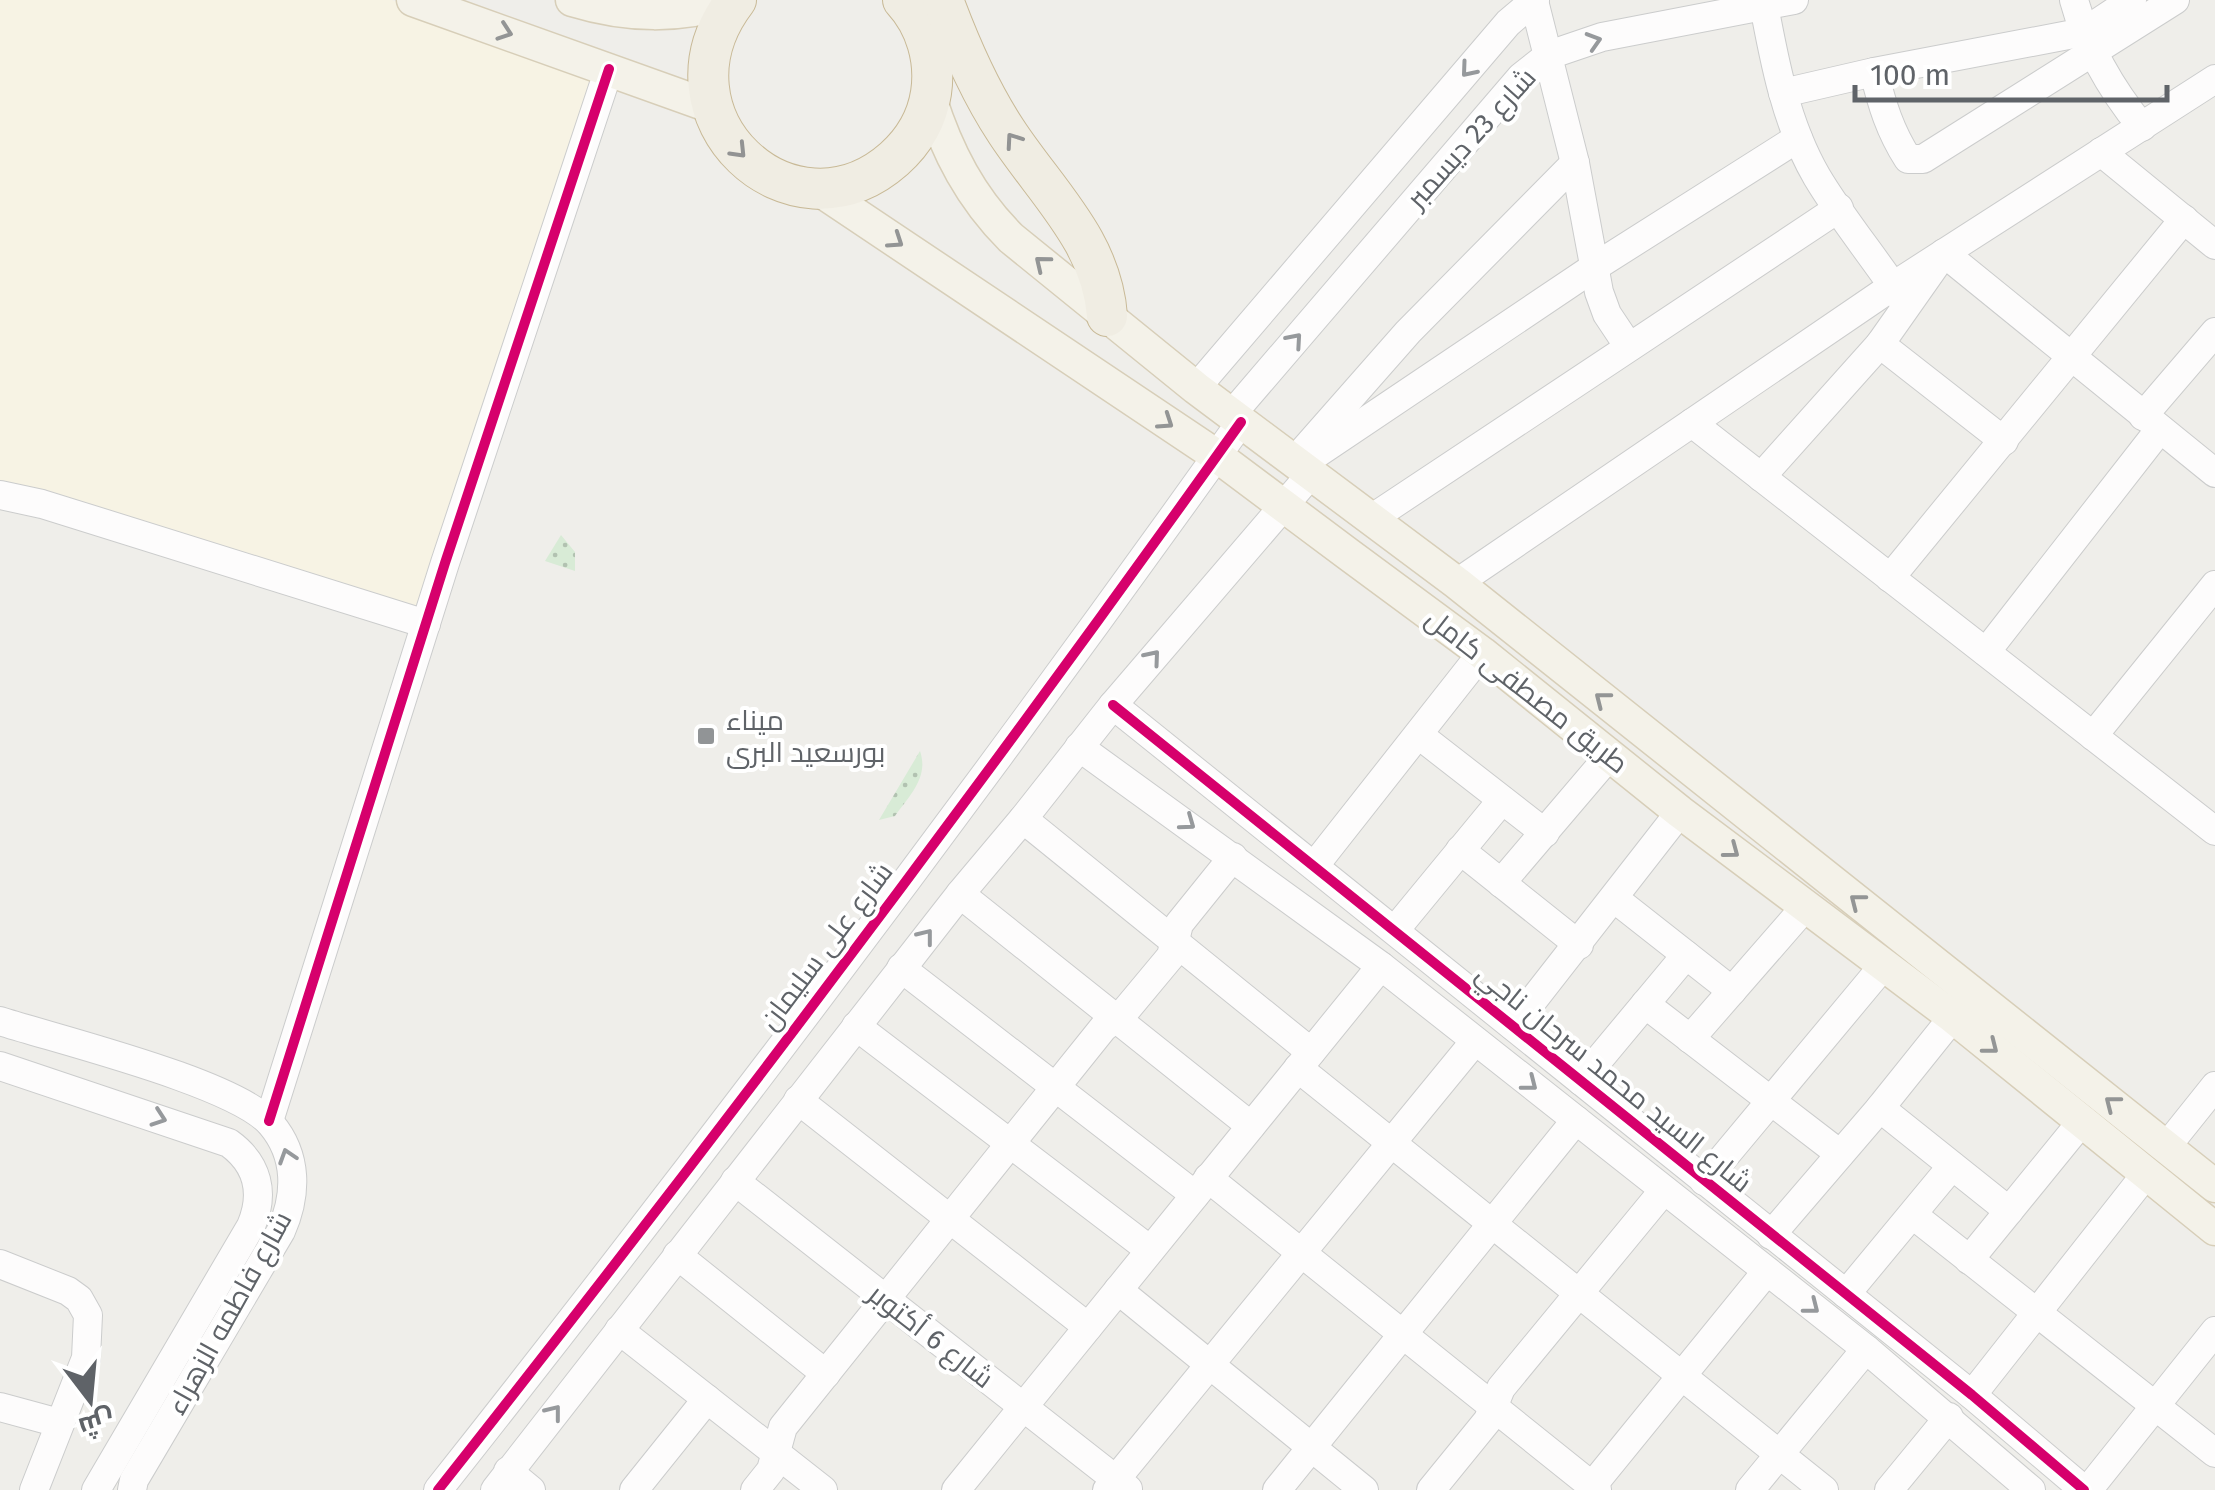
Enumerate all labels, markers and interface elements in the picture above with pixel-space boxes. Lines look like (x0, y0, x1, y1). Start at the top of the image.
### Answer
one-way arrow (495, 21, 512, 41)
one-way arrow (1585, 32, 1602, 53)
scale bar (1855, 40, 2168, 102)
text: 100 m (1870, 57, 1950, 93)
one-way arrow (1461, 58, 1479, 77)
street label: شارع 23 ديسمبر (1398, 61, 1544, 218)
one-way arrow (1007, 133, 1025, 152)
one-way arrow (727, 140, 745, 158)
one-way arrow (886, 229, 904, 248)
one-way arrow (1035, 257, 1053, 275)
one-way arrow (1283, 334, 1301, 352)
one-way arrow (1156, 410, 1174, 429)
street label: طريق مصطفى كامل (1419, 602, 1635, 780)
one-way arrow (1142, 650, 1160, 668)
one-way arrow (1596, 693, 1614, 711)
place label: ميناء بورسعيد البرى (726, 704, 886, 769)
marker: ميناء بورسعيد البرى (695, 725, 717, 747)
one-way arrow (1176, 811, 1195, 830)
one-way arrow (1721, 839, 1739, 856)
street label: شارع على سليمان (752, 856, 901, 1037)
one-way arrow (1850, 895, 1868, 913)
one-way arrow (915, 929, 932, 947)
street label: شارع السيد محمد سرحان ناجي (1467, 957, 1758, 1203)
one-way arrow (1980, 1035, 1998, 1053)
one-way arrow (1519, 1072, 1537, 1089)
one-way arrow (2105, 1097, 2123, 1115)
one-way arrow (150, 1106, 167, 1126)
one-way arrow (279, 1149, 299, 1166)
street label: شارع فاطمه الزهراء (159, 1206, 300, 1421)
street label: شارع 6 أكتوبر (859, 1275, 1001, 1397)
one-way arrow (1801, 1295, 1819, 1313)
north arrow (40, 1350, 140, 1450)
text: ش (75, 1403, 119, 1444)
one-way arrow (542, 1406, 559, 1424)

